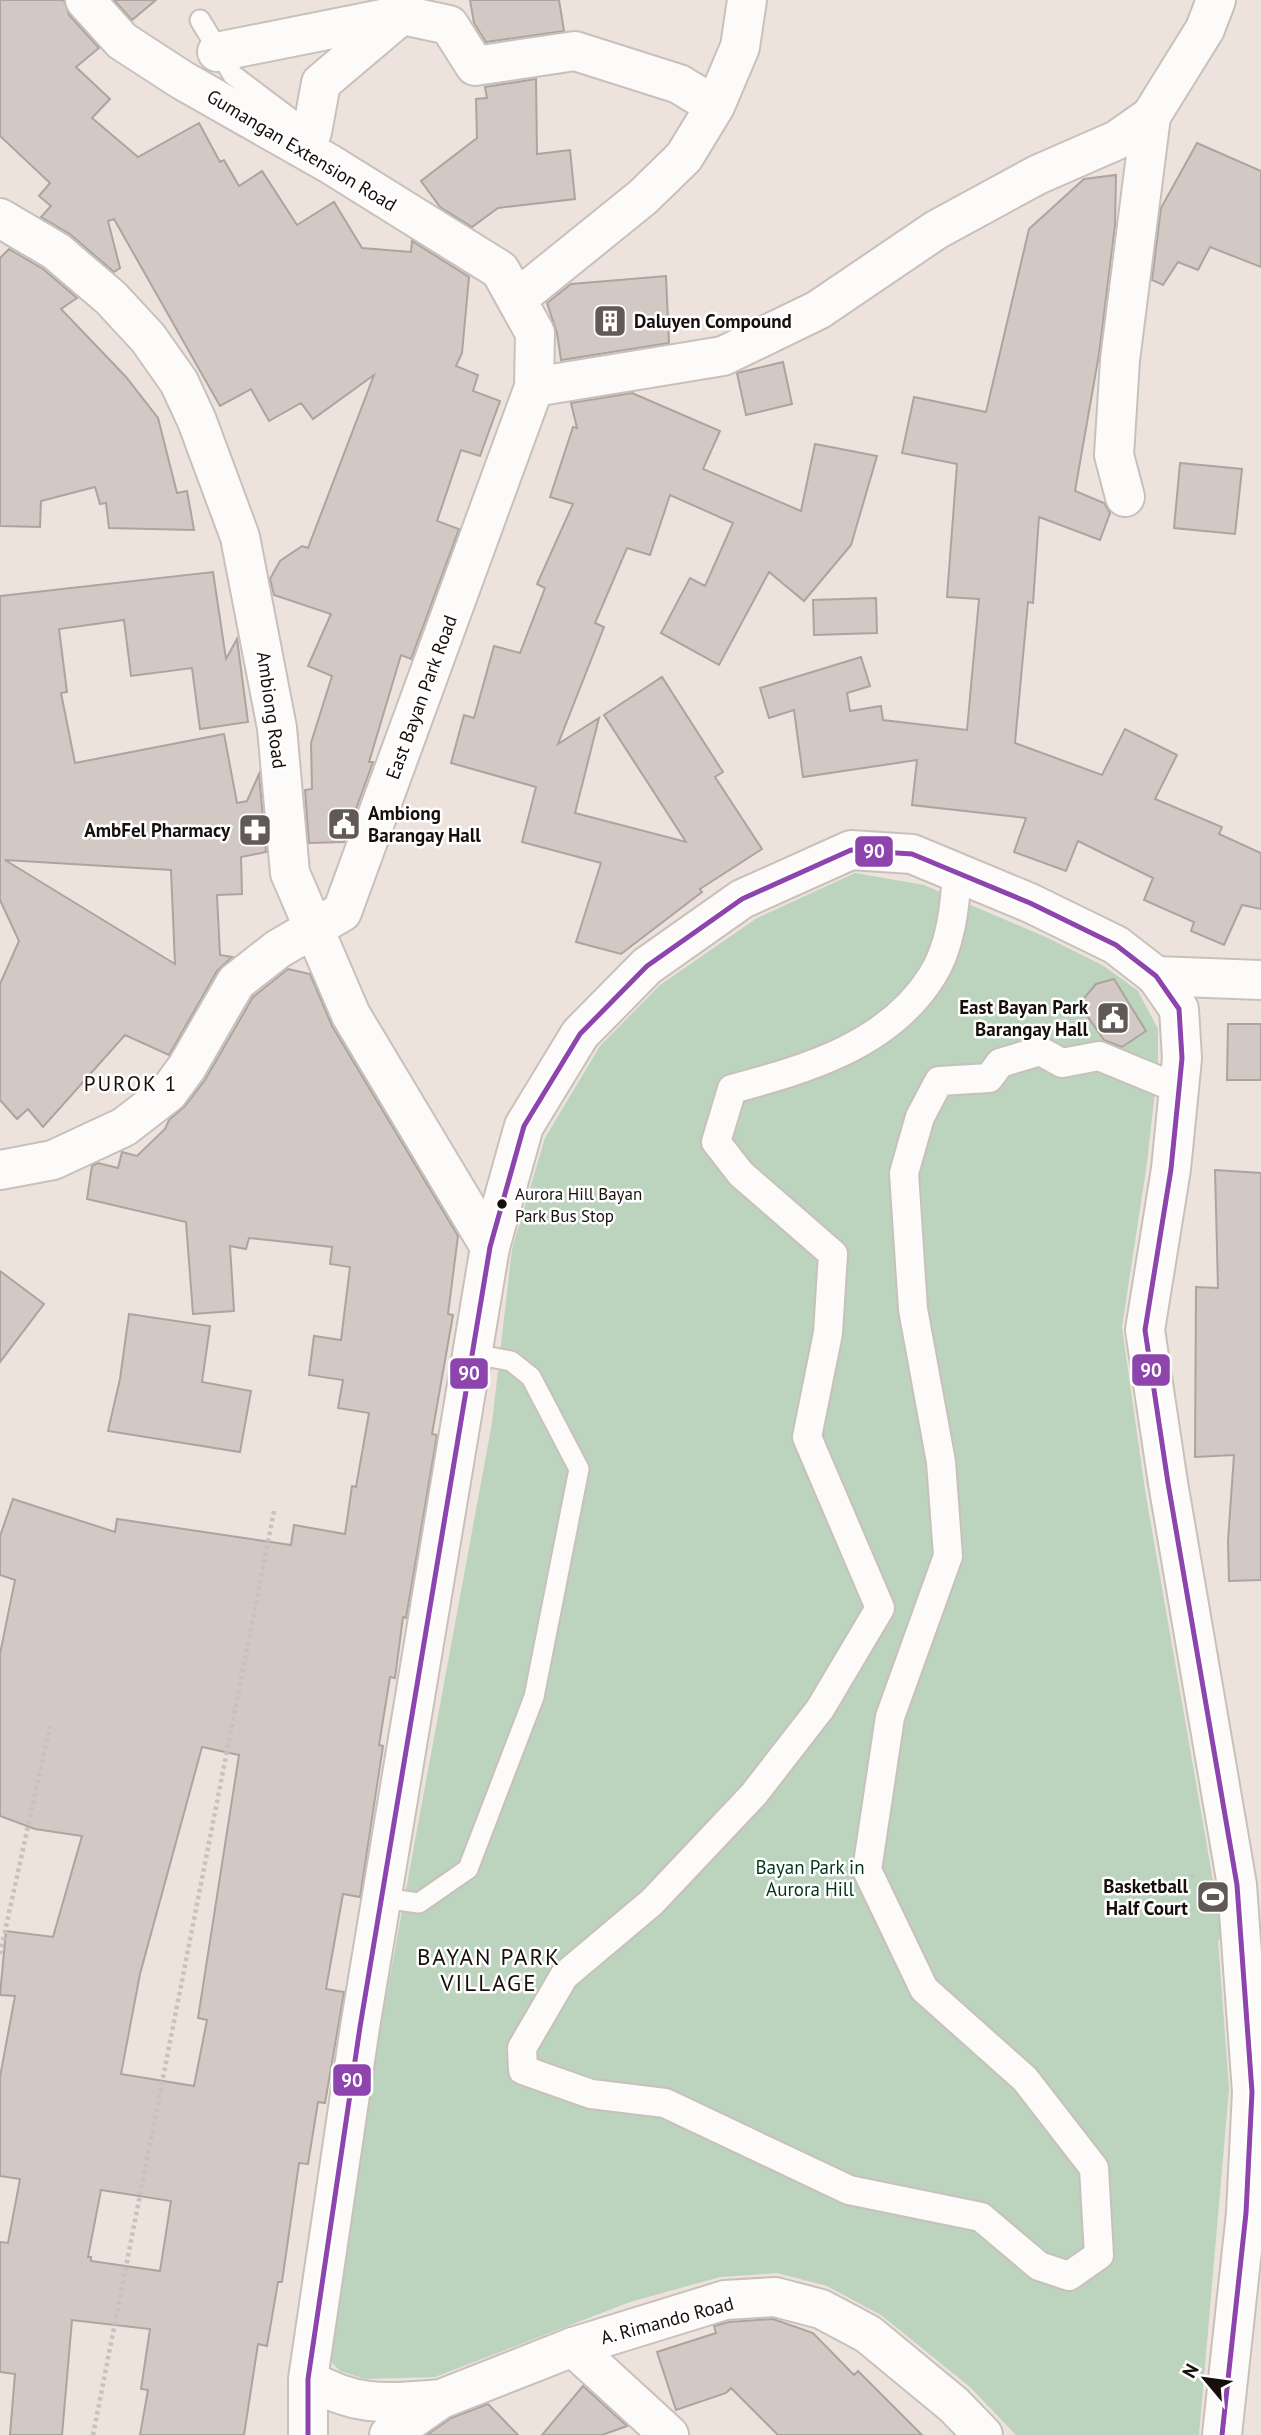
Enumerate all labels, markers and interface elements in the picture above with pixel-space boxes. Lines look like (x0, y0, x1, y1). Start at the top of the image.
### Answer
street label: Gumangan Extension Road (203, 84, 401, 216)
building icon: Daluyen Compound (591, 302, 629, 340)
place label: Daluyen Compound (634, 309, 792, 333)
street label: East Bayan Park Road (380, 612, 462, 782)
street label: Ambiong Road (252, 650, 292, 770)
place label: Ambiong Barangay Hall (368, 801, 481, 847)
public building icon: Ambiong Barangay Hall (325, 805, 363, 843)
pharmacy icon: AmbFel Pharmacy (236, 811, 274, 849)
place label: AmbFel Pharmacy (84, 818, 231, 842)
line badge: 90 (854, 835, 894, 868)
text: 90 (863, 839, 885, 863)
place label: East Bayan Park Barangay Hall (959, 995, 1089, 1041)
public building icon: East Bayan Park Barangay Hall (1094, 999, 1132, 1037)
district label: PUROK 1 (84, 1070, 178, 1097)
place label: Aurora Hill Bayan Park Bus Stop (515, 1183, 642, 1227)
marker: Aurora Hill Bayan Park Bus Stop (495, 1197, 509, 1211)
line badge: 90 (1131, 1353, 1171, 1387)
line badge: 90 (449, 1357, 489, 1390)
text: 90 (1140, 1358, 1162, 1382)
text: 90 (458, 1361, 480, 1385)
park label: Bayan Park in Aurora Hill (755, 1855, 865, 1901)
place label: Basketball Half Court (1103, 1874, 1188, 1920)
sports icon: Basketball Half Court (1194, 1878, 1232, 1916)
district label: BAYAN PARK VILLAGE (417, 1942, 561, 1997)
line badge: 90 (332, 2063, 372, 2097)
text: 90 (341, 2068, 363, 2092)
street label: A. Rimando Road (598, 2291, 736, 2349)
north arrow (1170, 2344, 1240, 2414)
text: N (1177, 2359, 1204, 2382)

